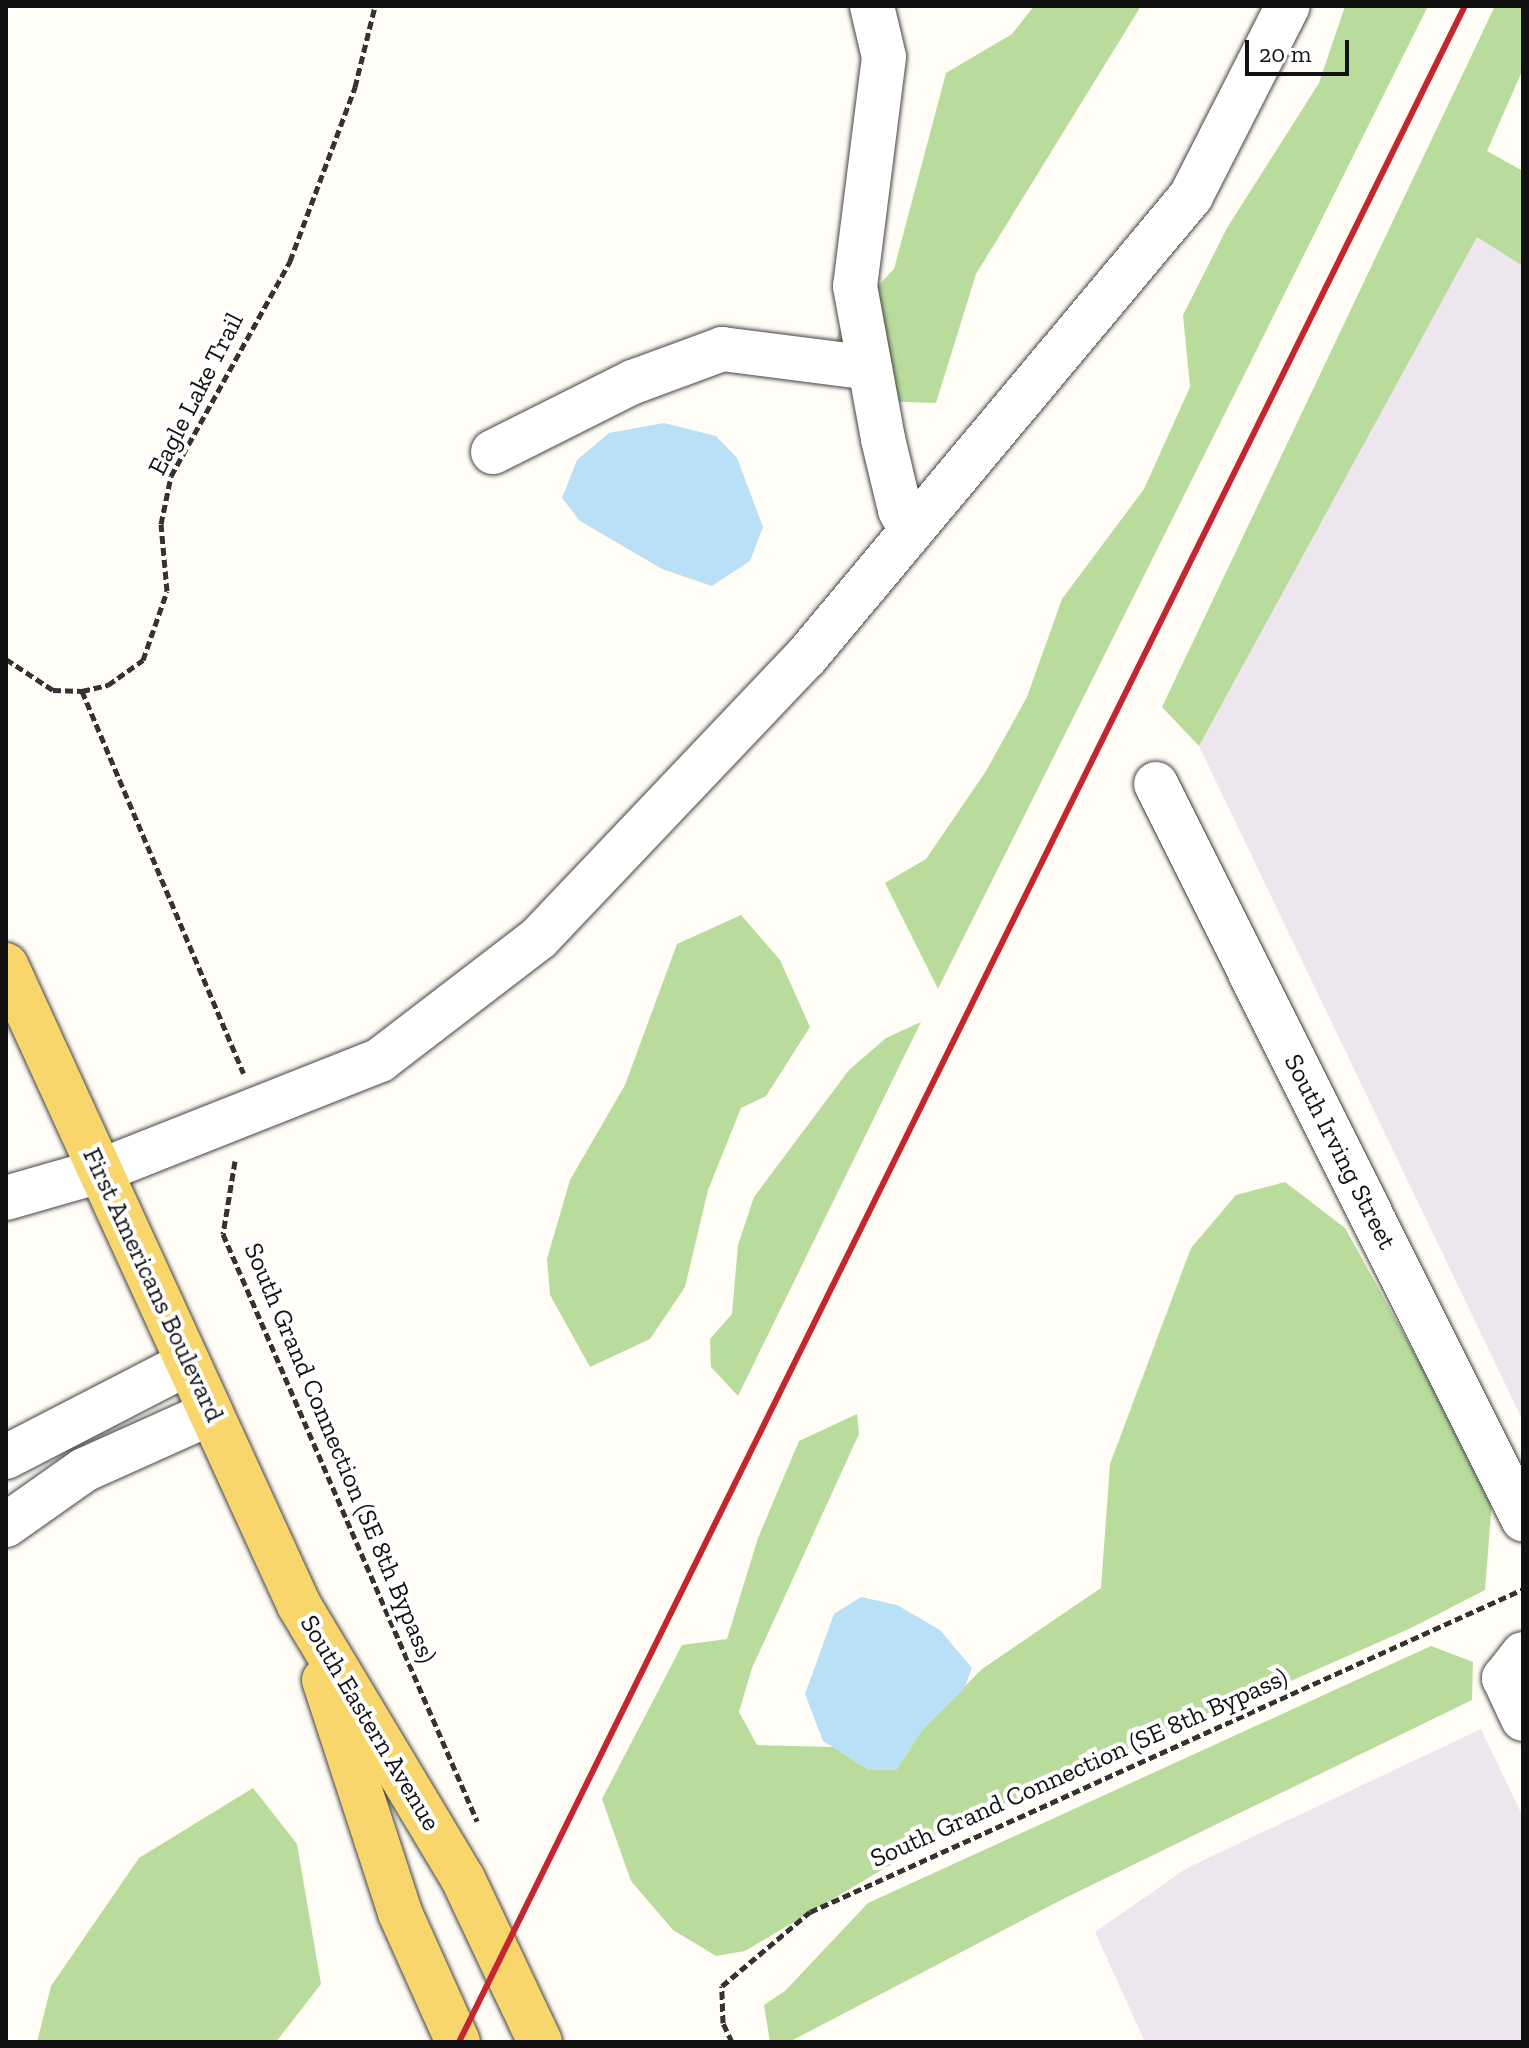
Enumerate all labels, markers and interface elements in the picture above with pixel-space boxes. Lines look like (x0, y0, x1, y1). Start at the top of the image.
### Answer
scale bar (1249, 24, 1353, 74)
text: 20 m (1259, 39, 1311, 68)
street label: Eagle Lake Trail (142, 307, 250, 481)
street label: South Irving Street (1277, 1049, 1403, 1255)
street label: First Americans Boulevard (76, 1143, 230, 1427)
street label: South Grand Connection (SE 8th Bypass) (237, 1238, 443, 1668)
street label: South Eastern Avenue (293, 1609, 447, 1837)
street label: South Grand Connection (SE 8th Bypass) (865, 1661, 1293, 1875)

